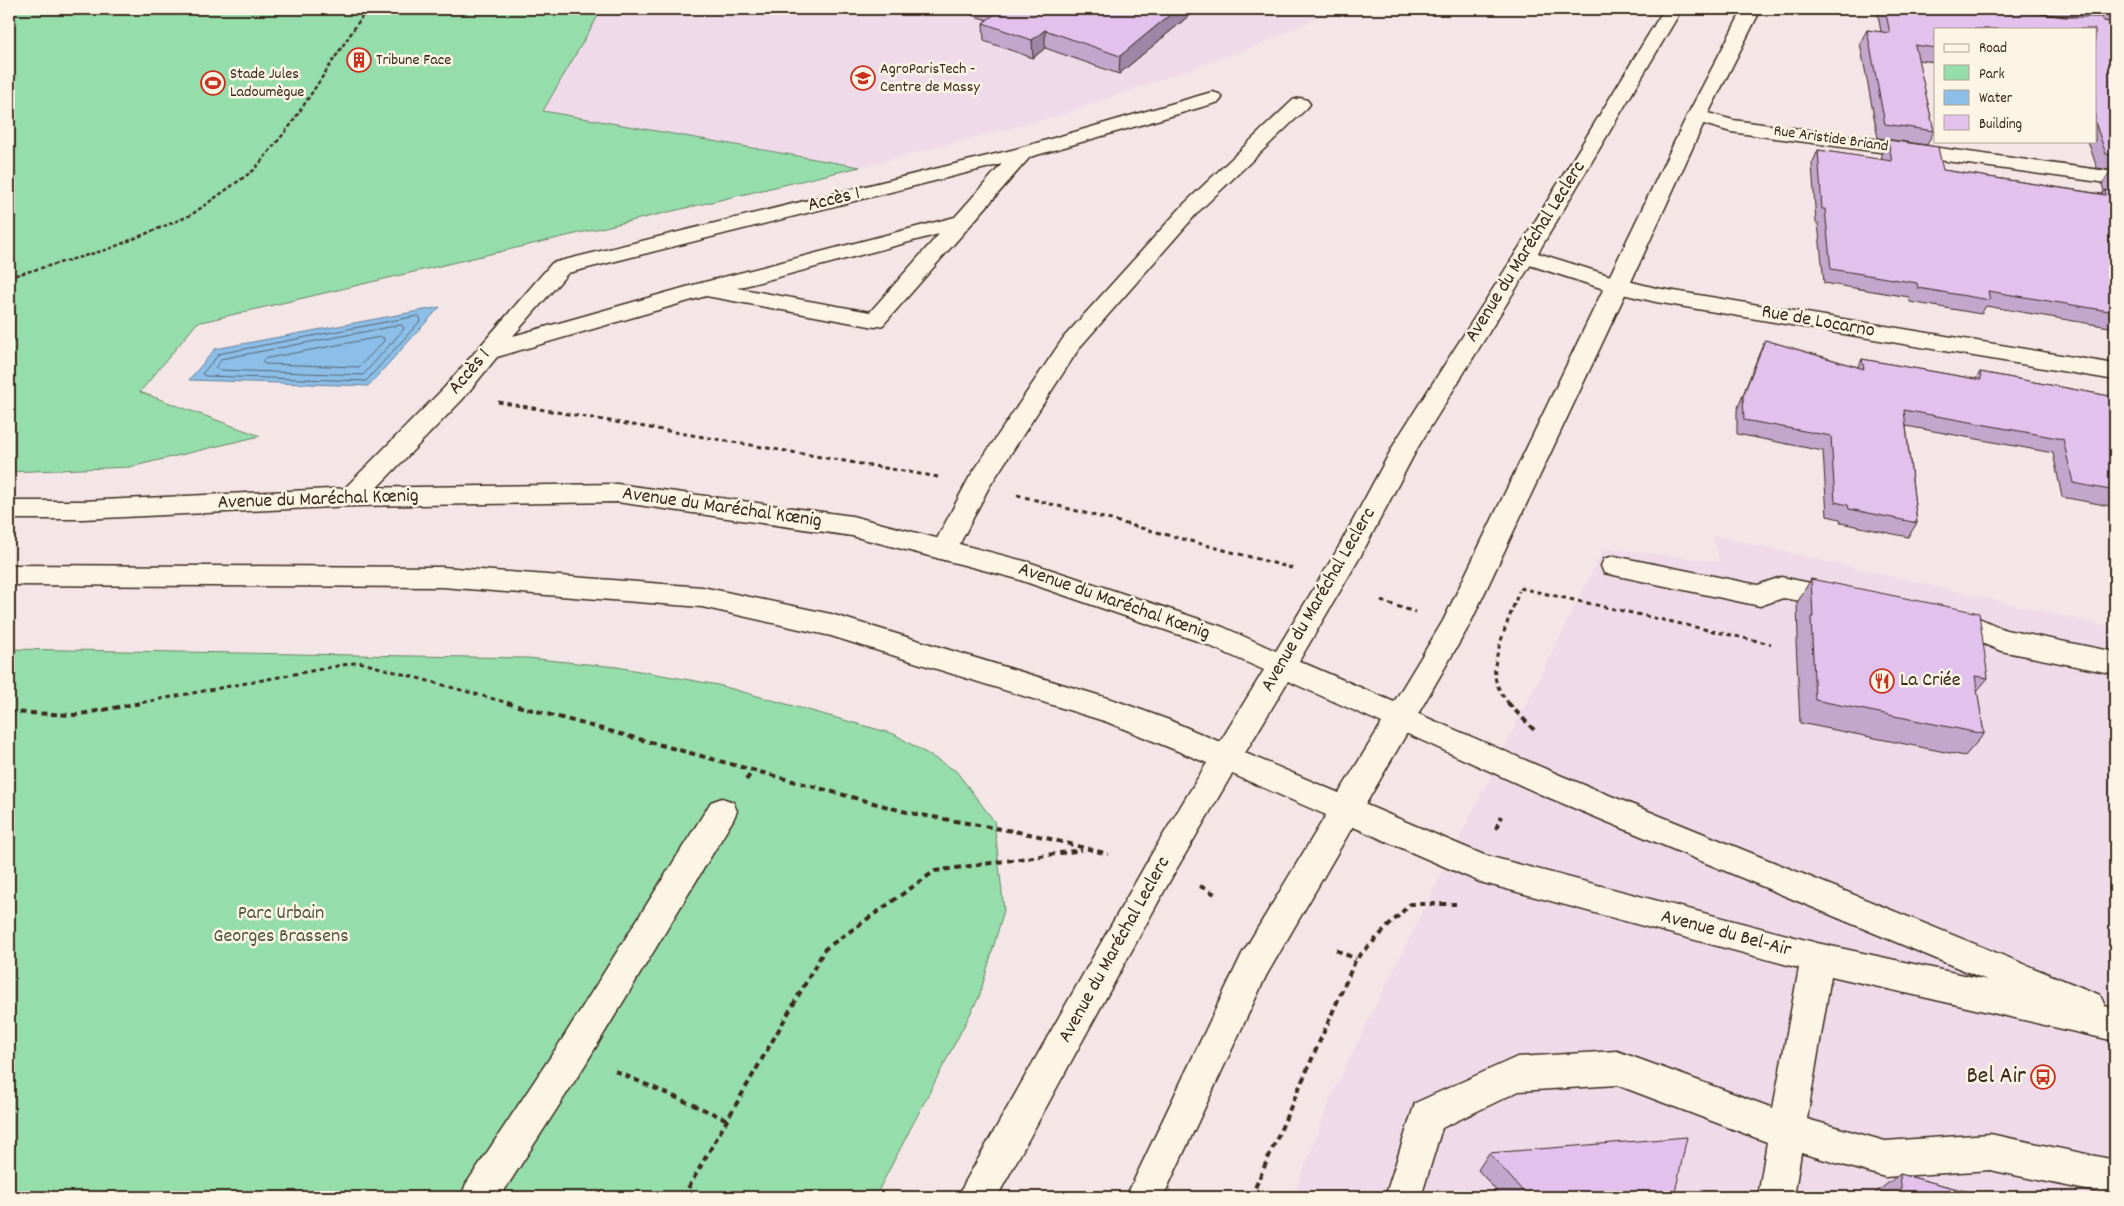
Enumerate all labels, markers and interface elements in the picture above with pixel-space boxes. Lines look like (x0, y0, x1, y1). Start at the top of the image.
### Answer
legend (1934, 28, 2096, 142)
text: Road (1979, 38, 2007, 60)
building icon: Tribune Face (346, 47, 372, 73)
place label: Tribune Face (376, 49, 451, 72)
place label: AgroParisTech - Centre de Massy (880, 58, 980, 99)
place label: Stade Jules Ladoumègue (230, 63, 304, 104)
text: Park (1979, 64, 2005, 86)
school or university icon: AgroParisTech - Centre de Massy (850, 65, 876, 91)
sports icon: Stade Jules Ladoumègue (200, 70, 226, 96)
text: Water (1979, 88, 2013, 110)
text: Building (1979, 114, 2022, 136)
street label: Rue Aristide Briand (1772, 120, 1890, 158)
street label: Avenue du Maréchal Leclerc (1459, 156, 1593, 348)
street label: Accès 1 (805, 180, 863, 220)
street label: Rue de Locarno (1759, 298, 1877, 346)
street label: Accès 1 (442, 343, 498, 401)
street label: Avenue du Maréchal Kœnig (620, 480, 824, 536)
street label: Avenue du Maréchal Kœnig (217, 482, 419, 518)
street label: Avenue du Maréchal Leclerc (1255, 503, 1383, 697)
street label: Avenue du Maréchal Kœnig (1014, 556, 1214, 648)
place label: La Criée (1900, 667, 1961, 695)
restaurant icon: La Criée (1869, 668, 1895, 694)
street label: Avenue du Maréchal Leclerc (1052, 852, 1178, 1048)
park label: Parc Urbain Georges Brassens (213, 900, 349, 951)
street label: Avenue du Bel-Air (1658, 903, 1795, 965)
place label: Bel Air (1966, 1060, 2026, 1094)
bus stop icon: Bel Air (2030, 1064, 2056, 1090)

